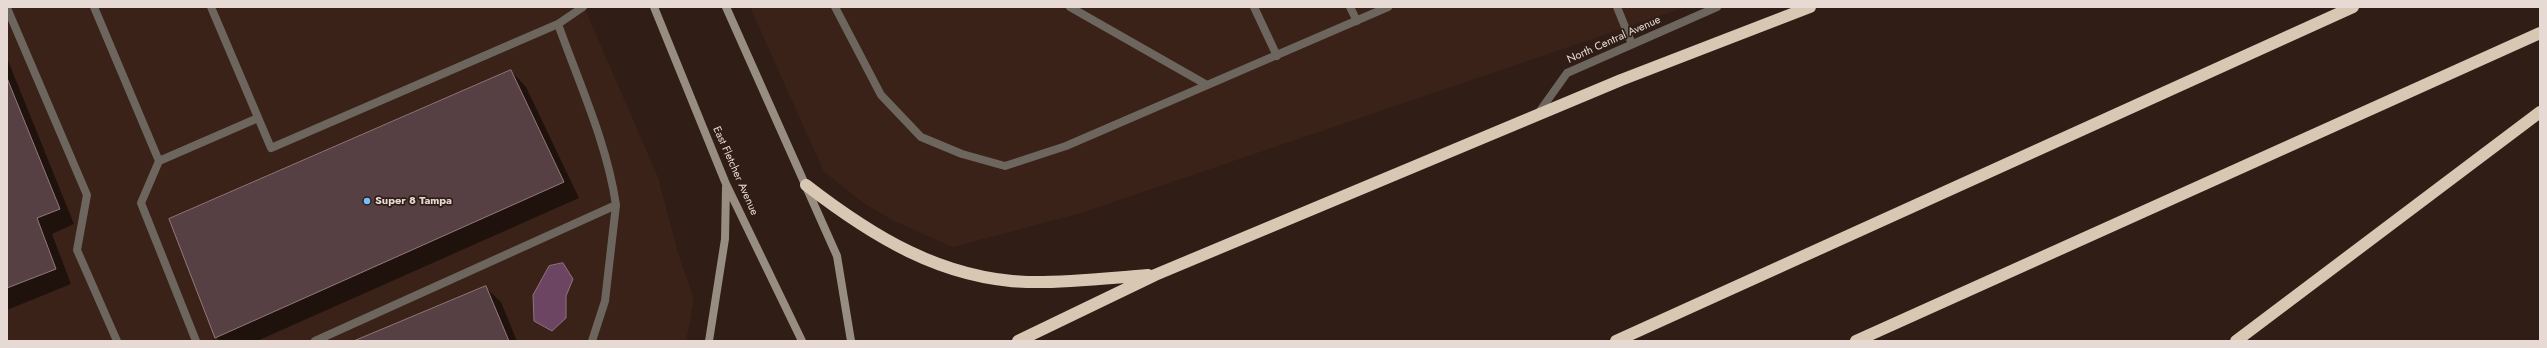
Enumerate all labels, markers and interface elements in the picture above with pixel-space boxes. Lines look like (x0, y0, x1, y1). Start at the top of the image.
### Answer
street label: North Central Avenue (1565, 13, 1663, 67)
street label: East Fletcher Avenue (709, 124, 761, 218)
place label: Super 8 Tampa (375, 194, 452, 208)
marker: Super 8 Tampa (362, 196, 372, 206)

